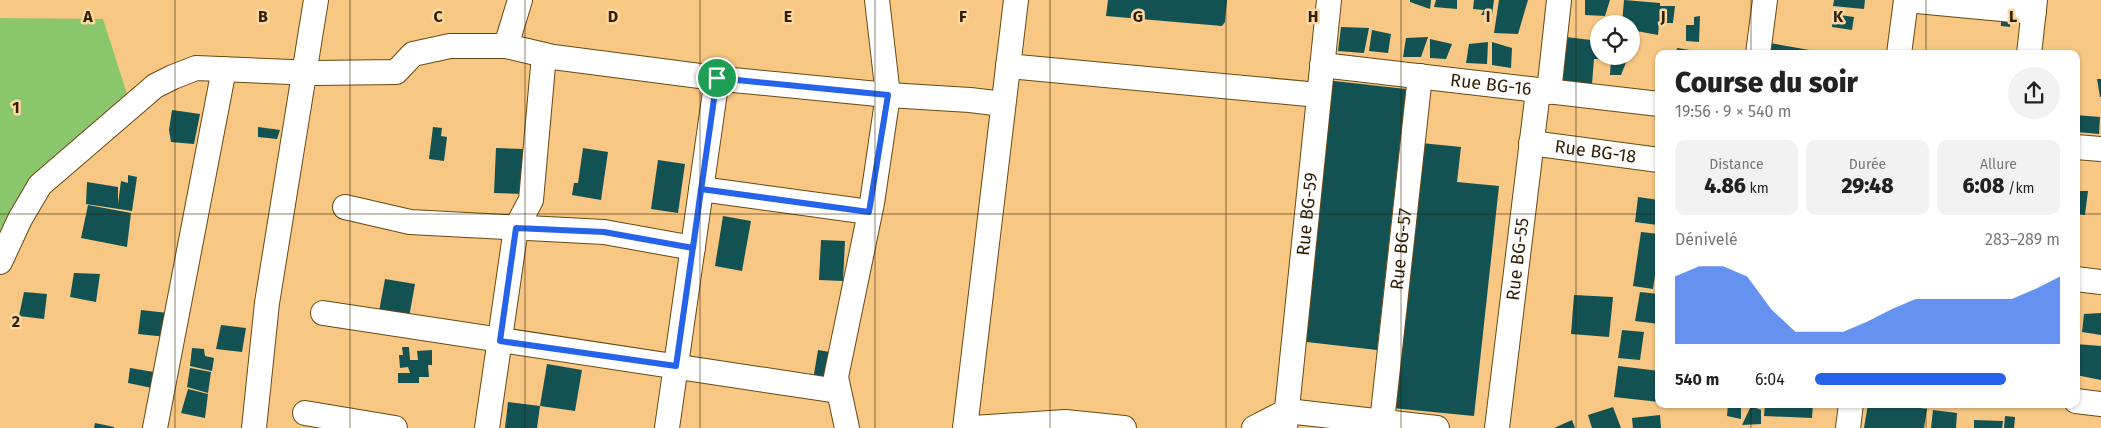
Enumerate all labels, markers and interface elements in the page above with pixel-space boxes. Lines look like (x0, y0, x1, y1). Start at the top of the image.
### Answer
text: A (82, 7, 93, 26)
text: B (258, 7, 268, 26)
text: C (433, 7, 443, 26)
text: D (608, 7, 618, 26)
text: E (784, 7, 792, 26)
text: F (959, 7, 967, 26)
text: G (1133, 7, 1143, 26)
text: H (1308, 7, 1318, 26)
text: I (1486, 7, 1490, 26)
text: J (1659, 7, 1666, 26)
text: K (1833, 7, 1844, 26)
text: L (2009, 7, 2017, 26)
map controls (1590, 15, 1640, 65)
button: locate (1590, 15, 1640, 65)
pin (696, 57, 738, 99)
icon: arrive (703, 64, 731, 92)
text: Course du soir (1675, 66, 1858, 99)
button: share (2008, 67, 2060, 119)
street label: Rue BG-16 (1449, 69, 1533, 100)
text: 1 (12, 98, 20, 117)
text: 19:56 · 9 × 540 m (1675, 102, 1791, 121)
street label: Rue BG-18 (1553, 135, 1638, 168)
text: Distance (1709, 156, 1764, 173)
text: Durée (1849, 156, 1886, 173)
text: Allure (1980, 156, 2017, 173)
street label: Rue BG-59 (1292, 171, 1322, 257)
text: 4.86 (1704, 173, 1746, 199)
text: 29:48 (1841, 173, 1894, 199)
text: 6:08 (1962, 173, 2004, 199)
text: km (1746, 180, 1769, 197)
text: /km (2004, 180, 2035, 197)
street label: Rue BG-57 (1386, 207, 1416, 291)
street label: Rue BG-55 (1502, 217, 1533, 302)
text: Dénivelé (1675, 230, 1738, 249)
text: 283–289 m (1985, 230, 2060, 249)
text: 2 (12, 312, 20, 331)
text: 540 m (1675, 370, 1719, 389)
text: 6:04 (1755, 370, 1785, 389)

